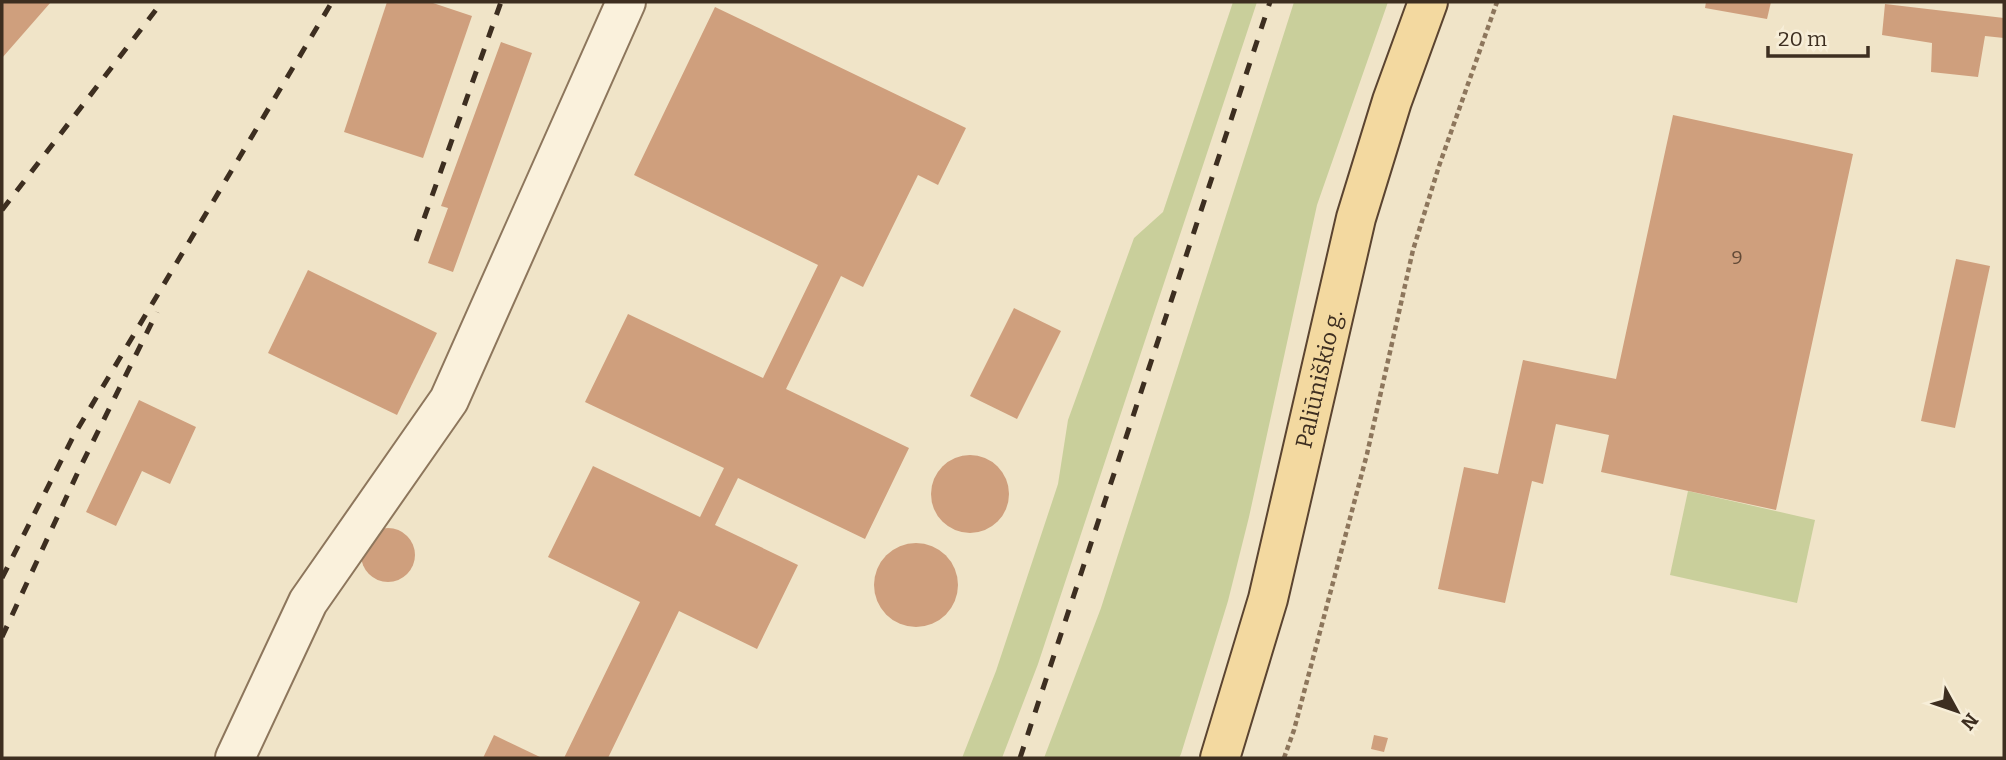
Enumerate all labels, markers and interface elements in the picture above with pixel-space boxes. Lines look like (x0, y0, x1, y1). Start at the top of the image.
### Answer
scale bar (1768, 14, 1868, 58)
text: 20 m (1778, 26, 1827, 52)
house number: 9 (1731, 246, 1743, 269)
street label: Paliūniškio g. (1289, 307, 1348, 451)
north arrow (1922, 676, 1992, 746)
text: N (1956, 709, 1983, 735)

